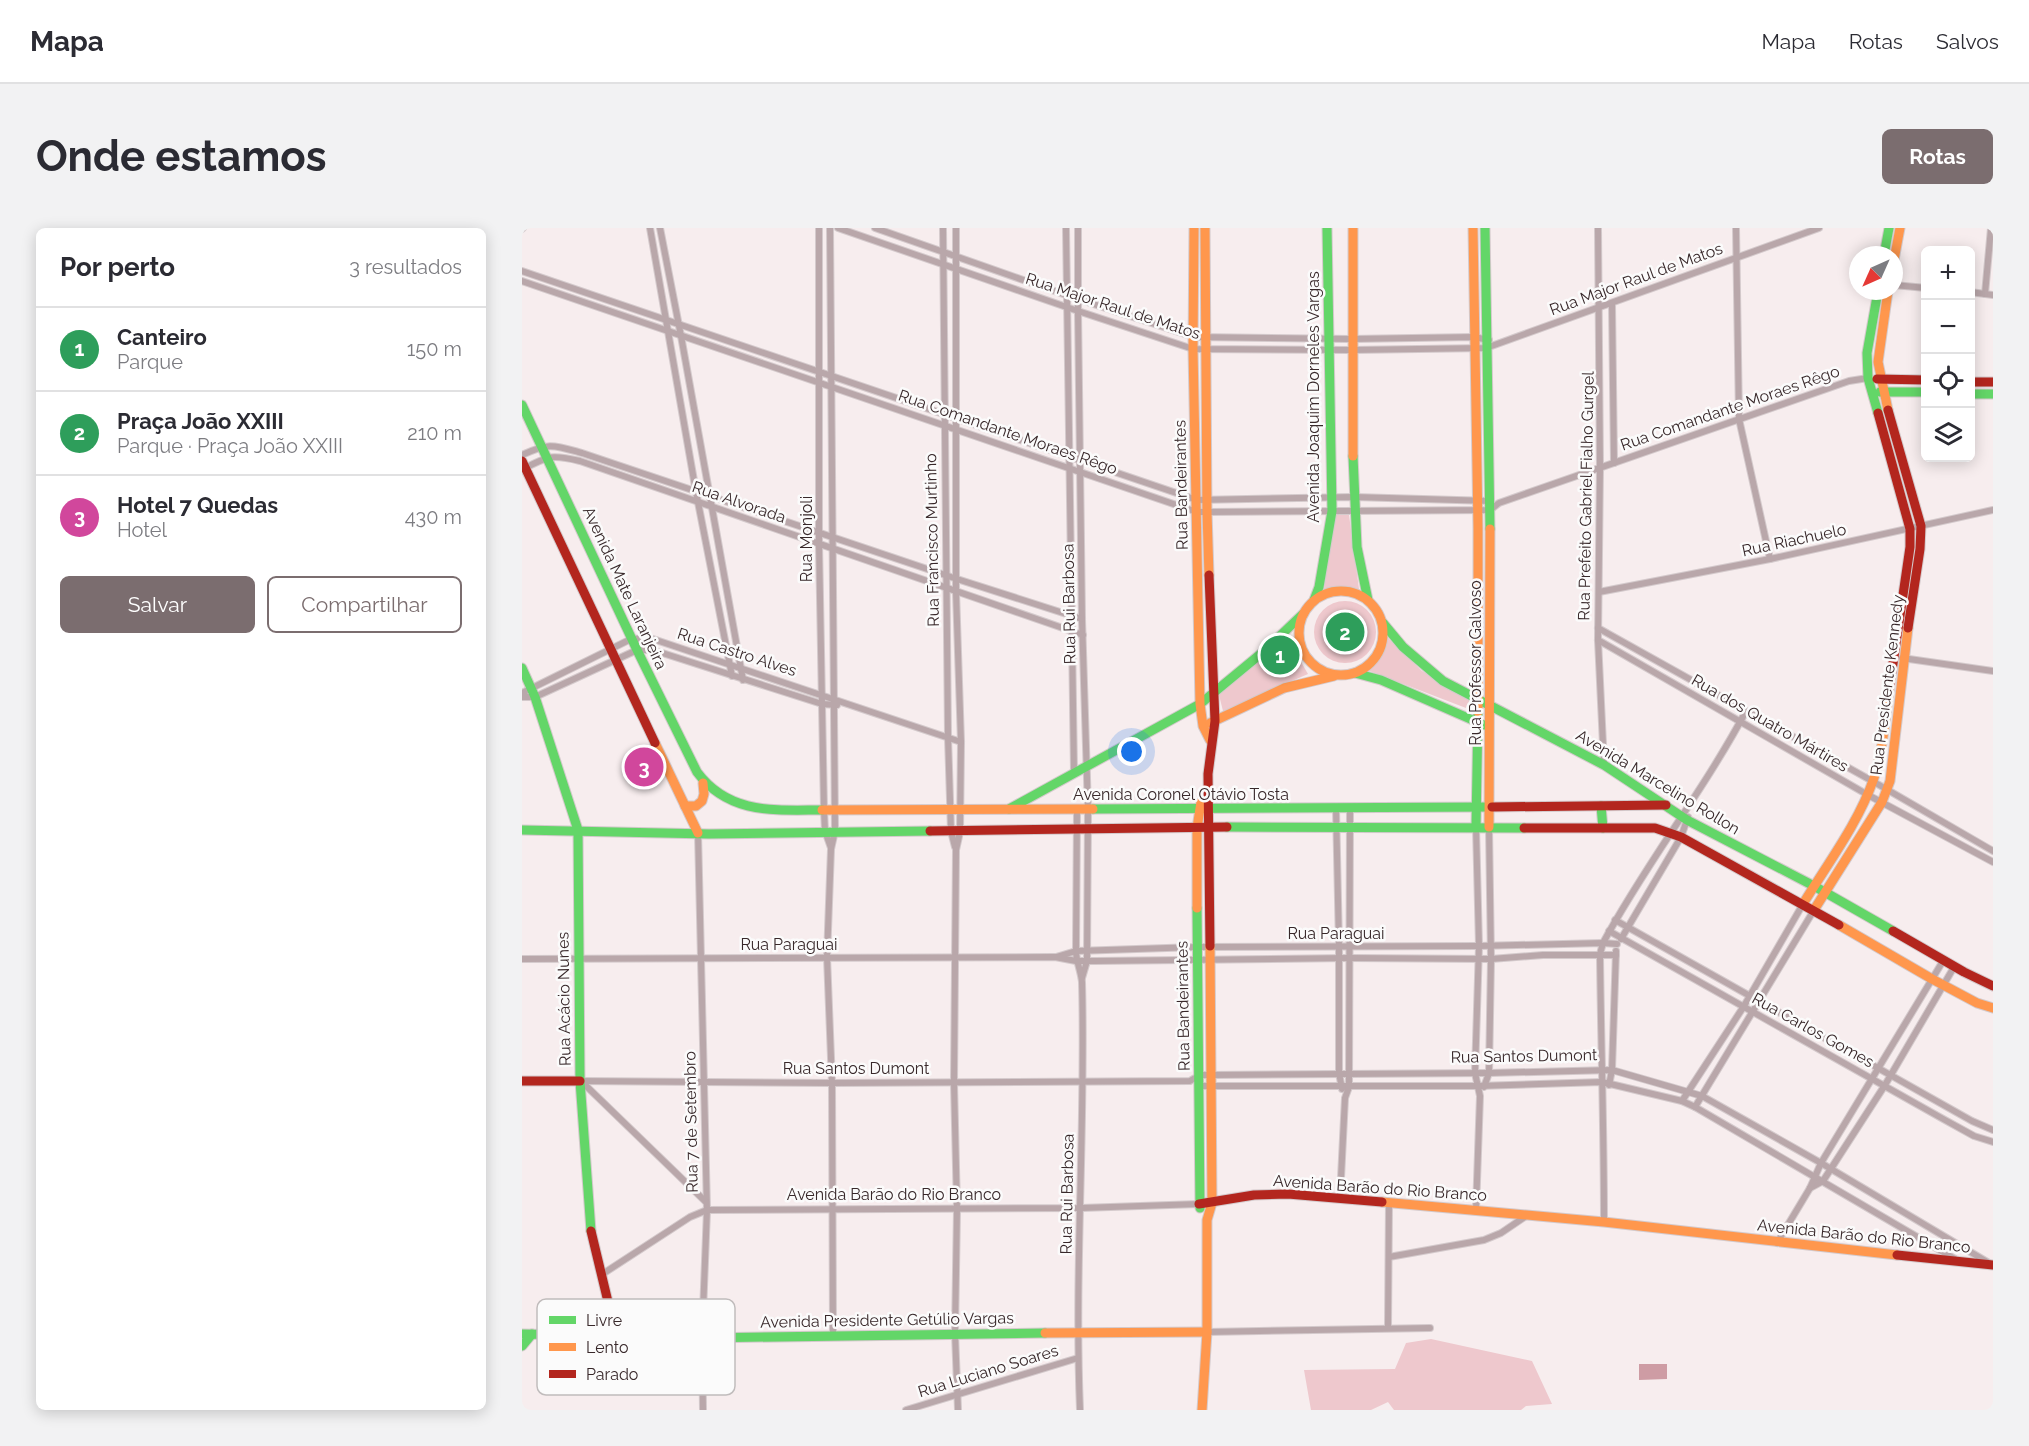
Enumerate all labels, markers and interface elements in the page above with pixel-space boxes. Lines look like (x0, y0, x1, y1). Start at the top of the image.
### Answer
text: Mapa (30, 25, 104, 58)
text: Mapa (1762, 29, 1816, 54)
text: Rotas (1849, 29, 1903, 54)
text: Salvos (1936, 29, 1999, 54)
button: Rotas (1882, 129, 1993, 184)
text: Onde estamos (36, 132, 327, 181)
street label: Rua Major Raul de Matos (1547, 239, 1725, 319)
north arrow (1849, 246, 1903, 300)
map controls (1921, 246, 1975, 462)
button: + (1921, 246, 1975, 300)
text: Por perto (60, 252, 175, 282)
text: 3 resultados (349, 255, 462, 279)
street label: Rua Major Raul de Matos (1023, 269, 1203, 343)
street label: Avenida Joaquim Dorneles Vargas (1304, 271, 1323, 523)
button: − (1921, 300, 1975, 354)
text: Canteiro (117, 324, 207, 350)
text: 1 (75, 337, 84, 361)
text: 150 m (407, 337, 462, 361)
text: Parque (117, 350, 183, 374)
button: locate (1921, 354, 1975, 408)
street label: Rua Comandante Moraes Rêgo (1618, 362, 1842, 454)
street label: Rua Prefeito Gabriel Fialho Gurgel (1574, 371, 1598, 621)
street label: Rua Comandante Moraes Rêgo (896, 386, 1120, 478)
text: Praça João XXIII (117, 408, 284, 434)
button: layers (1921, 408, 1975, 462)
street label: Rua Bandeirantes (1170, 420, 1192, 550)
text: 2 (74, 421, 85, 445)
text: 210 m (407, 421, 462, 445)
text: Parque · Praça João XXIII (117, 434, 343, 458)
street label: Rua Francisco Murtinho (921, 453, 943, 627)
street label: Rua Alvorada (690, 477, 788, 527)
text: Hotel 7 Quedas (117, 492, 278, 518)
street label: Rua Monjoli (797, 496, 816, 582)
street label: Avenida Mate Laranjeira (579, 504, 671, 672)
text: 3 (74, 505, 85, 529)
text: 430 m (405, 505, 462, 529)
text: Hotel (117, 518, 167, 542)
street label: Rua Riachuelo (1740, 520, 1848, 560)
street label: Rua Rui Barbosa (1058, 543, 1080, 665)
button: Salvar (60, 576, 255, 633)
button: Compartilhar (267, 576, 462, 633)
street label: Rua Professor Galvoso (1466, 580, 1485, 746)
street label: Rua Presidente Kennedy (1866, 593, 1908, 776)
pin: 2 (1326, 610, 1364, 654)
street label: Rua Castro Alves (675, 624, 799, 680)
pin: 1 (1260, 632, 1299, 678)
street label: Rua dos Quatro Mártires (1688, 670, 1852, 776)
street label: Avenida Marcelino Rollon (1573, 726, 1743, 838)
your location (1117, 737, 1146, 766)
pin: 3 (624, 744, 664, 790)
street label: Avenida Coronel Otávio Tosta (1073, 785, 1289, 804)
street label: Rua Paraguai (1287, 924, 1385, 943)
street label: Rua Acácio Nunes (553, 931, 575, 1066)
street label: Rua Paraguai (740, 935, 838, 954)
street label: Rua Bandeirantes (1172, 941, 1194, 1071)
street label: Rua Carlos Gomes (1749, 989, 1878, 1072)
street label: Rua Santos Dumont (1451, 1045, 1598, 1067)
street label: Rua 7 de Setembro (680, 1051, 702, 1193)
street label: Rua Santos Dumont (783, 1059, 930, 1078)
street label: Rua Rui Barbosa (1056, 1133, 1078, 1255)
street label: Avenida Barão do Rio Branco (1272, 1171, 1488, 1205)
street label: Avenida Barão do Rio Branco (787, 1185, 1001, 1204)
street label: Avenida Barão do Rio Branco (1756, 1215, 1972, 1257)
legend (537, 1299, 735, 1395)
street label: Avenida Presidente Getúlio Vargas (760, 1308, 1014, 1332)
text: Livre (586, 1311, 622, 1330)
text: Lento (586, 1338, 629, 1357)
street label: Rua Luciano Soares (916, 1341, 1061, 1401)
text: Parado (586, 1365, 638, 1384)

